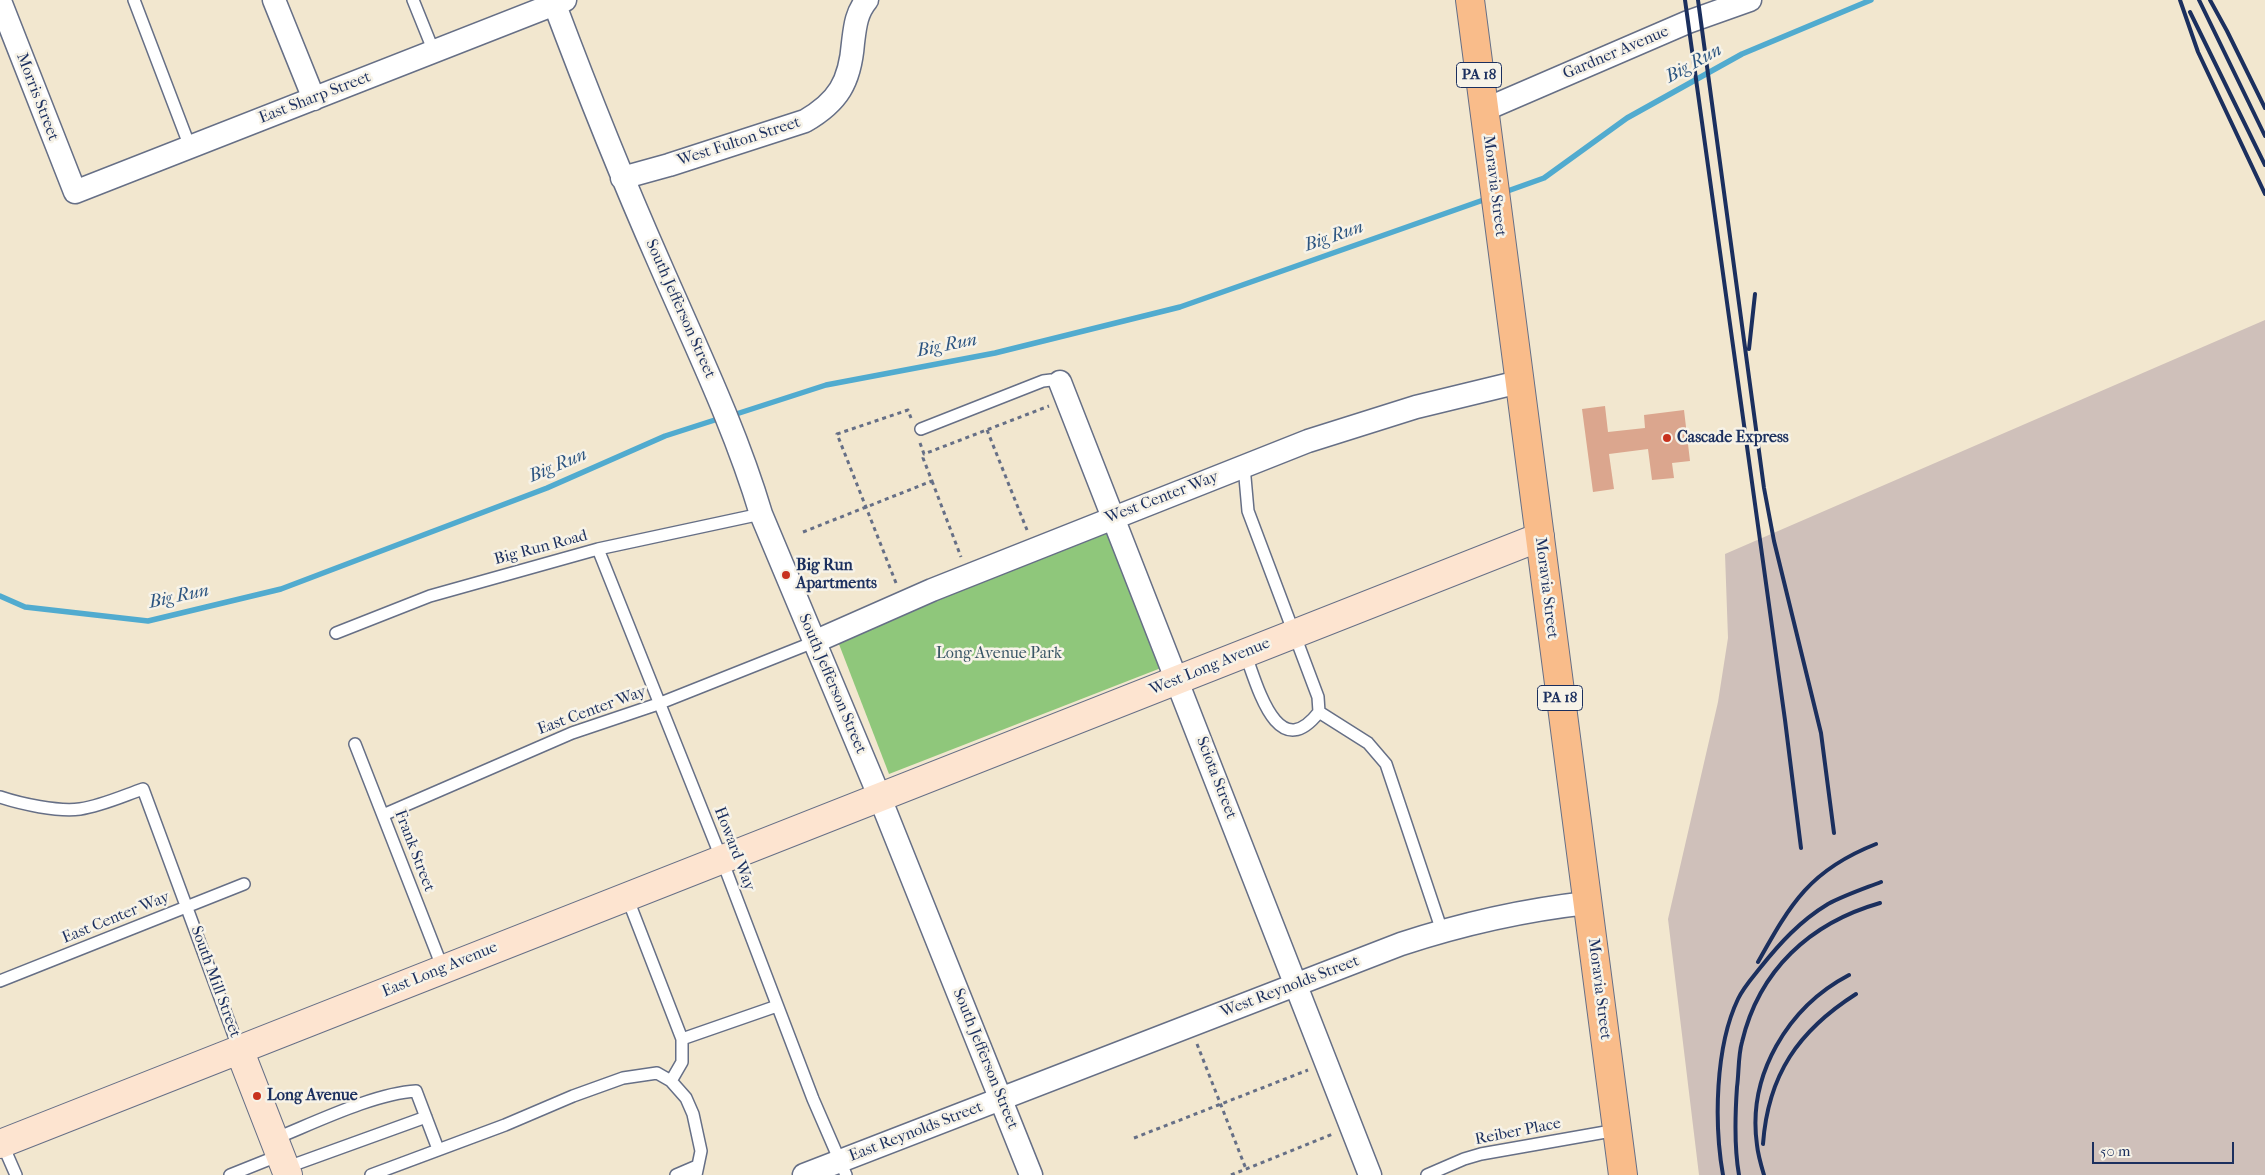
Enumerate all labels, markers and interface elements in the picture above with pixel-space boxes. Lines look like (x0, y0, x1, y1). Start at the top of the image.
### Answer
street label: Gardner Avenue (1560, 22, 1672, 84)
water label: Big Run (1662, 40, 1726, 88)
street label: Morris Street (11, 50, 63, 144)
road number: PA 18 (1456, 62, 1502, 88)
street label: East Sharp Street (256, 68, 374, 128)
street label: West Fulton Street (675, 113, 803, 171)
street label: Moravia Street (1478, 134, 1510, 238)
water label: Big Run (1302, 217, 1366, 257)
street label: South Jefferson Street (641, 237, 719, 381)
water label: Big Run (915, 330, 979, 362)
place label: Cascade Express (1677, 428, 1789, 448)
marker: Cascade Express (1661, 432, 1673, 444)
water label: Big Run (526, 444, 590, 488)
street label: West Center Way (1103, 468, 1221, 528)
street label: Big Run Road (492, 526, 590, 570)
street label: Moravia Street (1530, 536, 1562, 640)
place label: Big Run Apartments (796, 556, 877, 594)
marker: Big Run Apartments (780, 569, 792, 581)
water label: Big Run (147, 580, 211, 614)
street label: South Jefferson Street (794, 611, 870, 757)
street label: West Long Avenue (1147, 634, 1273, 700)
park label: Long Avenue Park (936, 644, 1062, 664)
street label: East Center Way (535, 682, 649, 740)
road number: PA 18 (1538, 686, 1582, 710)
street label: Sciota Street (1191, 734, 1241, 822)
street label: Howard Way (709, 804, 759, 894)
street label: Frank Street (390, 807, 438, 895)
street label: East Center Way (59, 888, 173, 948)
street label: South Mill Street (186, 924, 244, 1040)
street label: Moravia Street (1583, 937, 1615, 1041)
street label: East Long Avenue (379, 938, 501, 1002)
street label: West Reynolds Street (1218, 952, 1362, 1022)
street label: South Jefferson Street (948, 986, 1022, 1132)
place label: Long Avenue (267, 1086, 358, 1106)
marker: Long Avenue (251, 1090, 263, 1102)
street label: East Reynolds Street (846, 1098, 986, 1166)
street label: Reiber Place (1474, 1114, 1562, 1150)
scale bar (2095, 1132, 2238, 1164)
text: 50 m (2100, 1142, 2130, 1160)

